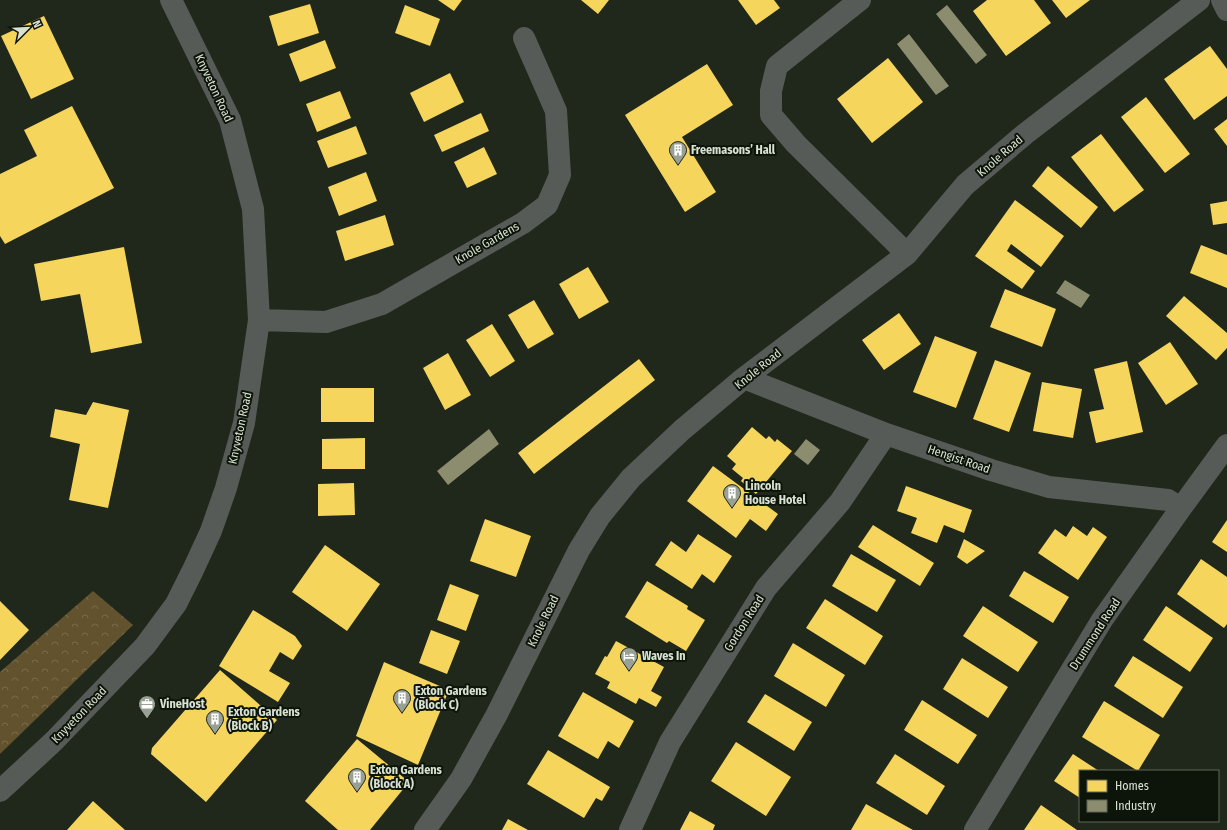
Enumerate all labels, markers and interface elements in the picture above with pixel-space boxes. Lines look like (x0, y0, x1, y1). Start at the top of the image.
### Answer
north arrow (8, 8, 48, 48)
text: N (29, 18, 44, 30)
street label: Knyveton Road (192, 52, 236, 124)
street label: Knole Road (974, 132, 1026, 180)
building icon: Freemasons’ Hall (668, 140, 688, 165)
place label: Freemasons’ Hall (691, 143, 776, 157)
street label: Knole Gardens (453, 219, 521, 267)
street label: Knole Road (732, 346, 784, 392)
street label: Knyveton Road (226, 391, 254, 465)
street label: Hengist Road (926, 442, 992, 476)
place label: Lincoln House Hotel (745, 479, 806, 507)
building icon: Lincoln House Hotel (722, 483, 742, 508)
street label: Gordon Road (721, 592, 767, 654)
street label: Knole Road (524, 593, 562, 649)
street label: Drummond Road (1067, 596, 1123, 672)
hotel icon: Waves In (619, 646, 639, 671)
place label: Waves In (642, 649, 686, 663)
street label: Knyveton Road (49, 684, 109, 746)
place label: Exton Gardens (Block C) (415, 684, 488, 712)
building icon: Exton Gardens (Block C) (392, 688, 412, 713)
office icon: VineHost (137, 694, 157, 719)
place label: VineHost (159, 697, 206, 711)
place label: Exton Gardens (Block B) (228, 705, 301, 733)
building icon: Exton Gardens (Block B) (205, 709, 225, 734)
place label: Exton Gardens (Block A) (370, 763, 443, 791)
building icon: Exton Gardens (Block A) (347, 767, 367, 792)
legend (1079, 770, 1219, 822)
text: Homes (1115, 779, 1149, 793)
text: Industry (1115, 799, 1156, 813)

